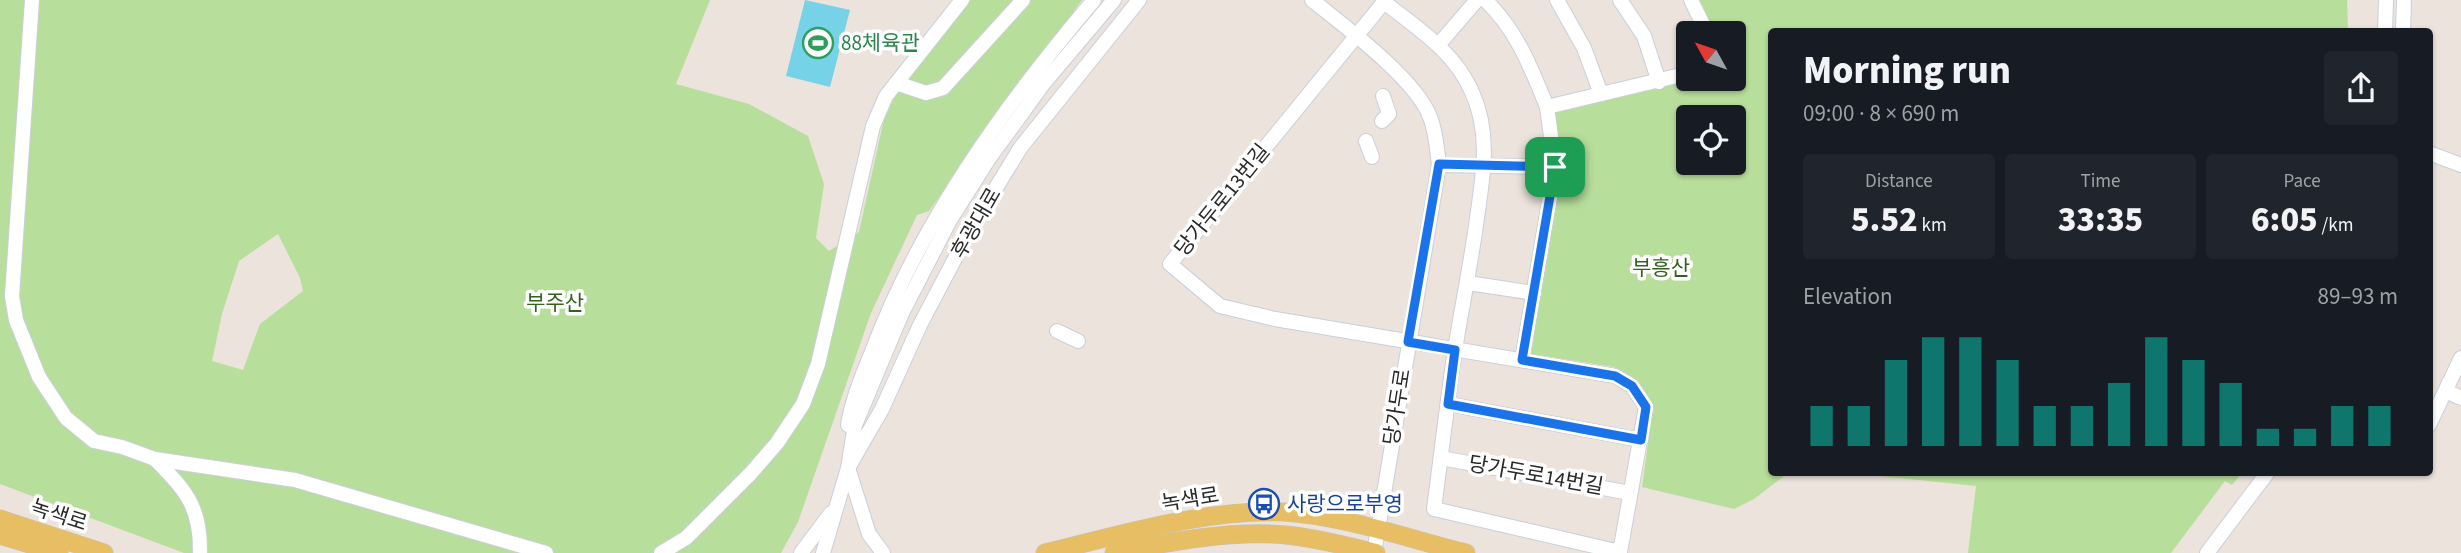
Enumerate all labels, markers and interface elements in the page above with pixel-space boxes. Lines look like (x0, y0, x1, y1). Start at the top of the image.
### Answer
north arrow (1676, 21, 1746, 91)
map controls (1676, 21, 1746, 175)
sports icon: 88체육관 (801, 26, 835, 60)
place label: 88체육관 (841, 28, 920, 58)
text: Morning run (1803, 44, 2011, 98)
button: share (2324, 51, 2398, 125)
text: 09:00 · 8 × 690 m (1803, 97, 1959, 130)
button: locate (1676, 105, 1746, 175)
street label: 당가두로13번길 (1167, 137, 1277, 263)
pin (1525, 137, 1585, 197)
icon: arrive (1536, 148, 1574, 186)
text: Distance (1865, 168, 1933, 195)
text: Time (2080, 168, 2121, 195)
text: Pace (2284, 168, 2321, 195)
street label: 후광대로 (944, 182, 1008, 264)
text: 5.52 (1851, 195, 1918, 245)
text: 33:35 (2058, 195, 2143, 245)
text: 6:05 (2251, 195, 2318, 245)
text: km (1918, 212, 1947, 239)
text: /km (2318, 212, 2353, 239)
park label: 부흥산 (1632, 253, 1690, 283)
text: Elevation (1803, 280, 1893, 313)
text: 89–93 m (2318, 280, 2398, 313)
park label: 부주산 (526, 288, 584, 318)
street label: 당가두로 (1376, 366, 1418, 448)
street label: 당가두로14번길 (1466, 448, 1606, 502)
street label: 녹색로 (1159, 480, 1221, 518)
bus stop icon: 사랑으로부영 (1247, 487, 1281, 521)
place label: 사랑으로부영 (1287, 489, 1403, 519)
street label: 녹색로 (27, 492, 91, 538)

